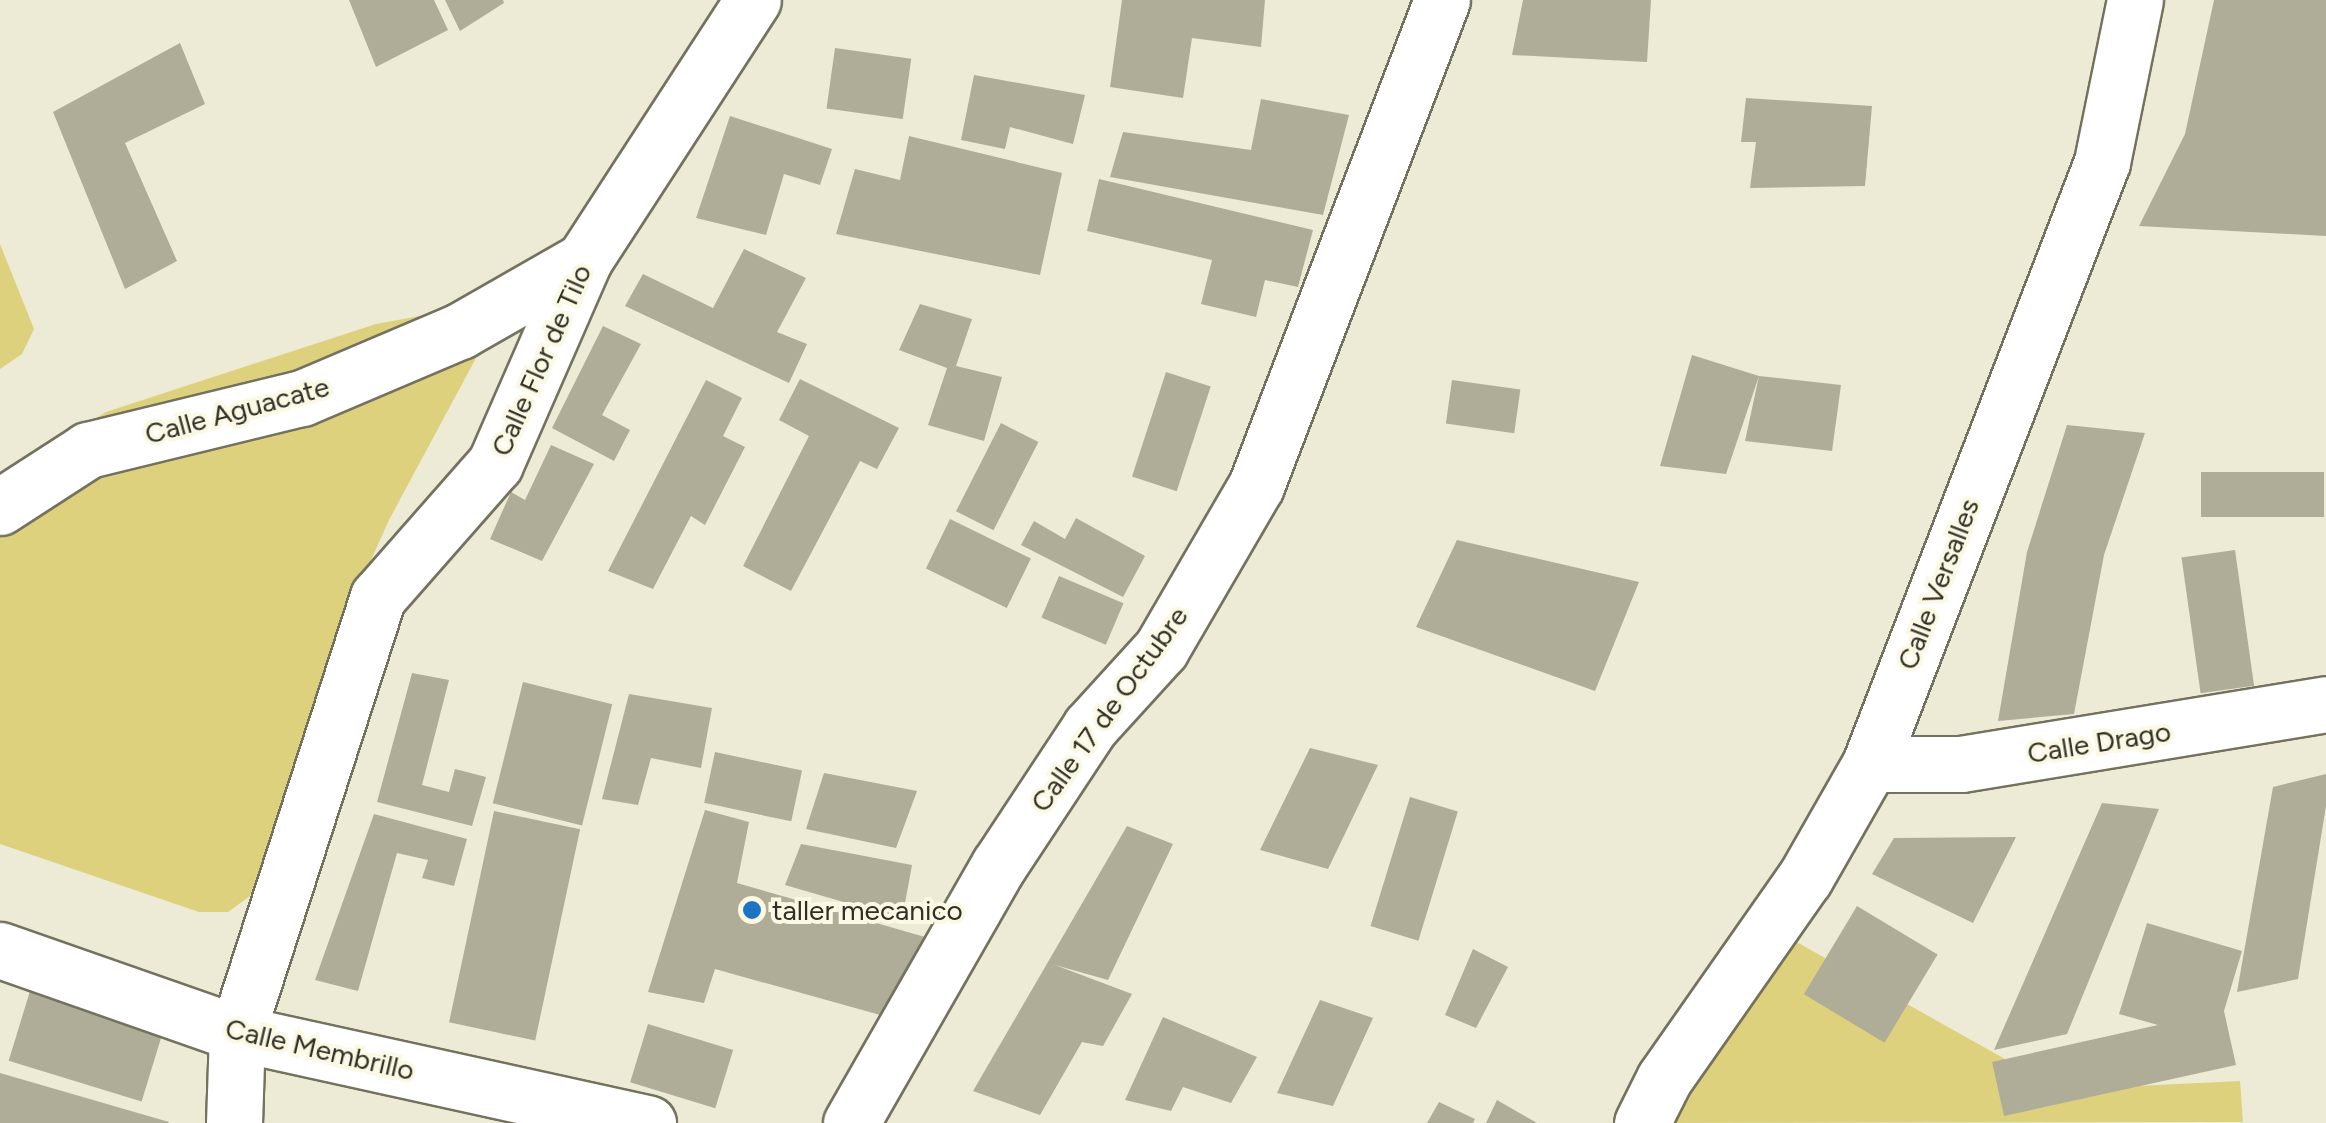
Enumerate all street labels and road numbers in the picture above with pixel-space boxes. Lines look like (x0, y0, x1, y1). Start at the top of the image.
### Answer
street label: Calle Flor de Tilo (484, 259, 598, 461)
street label: Calle Aguacate (141, 369, 333, 451)
street label: Calle Versalles (1890, 494, 1986, 674)
street label: Calle 17 de Octubre (1023, 600, 1195, 818)
street label: Calle Drago (2025, 714, 2173, 770)
street label: Calle Membrillo (222, 1011, 418, 1087)

